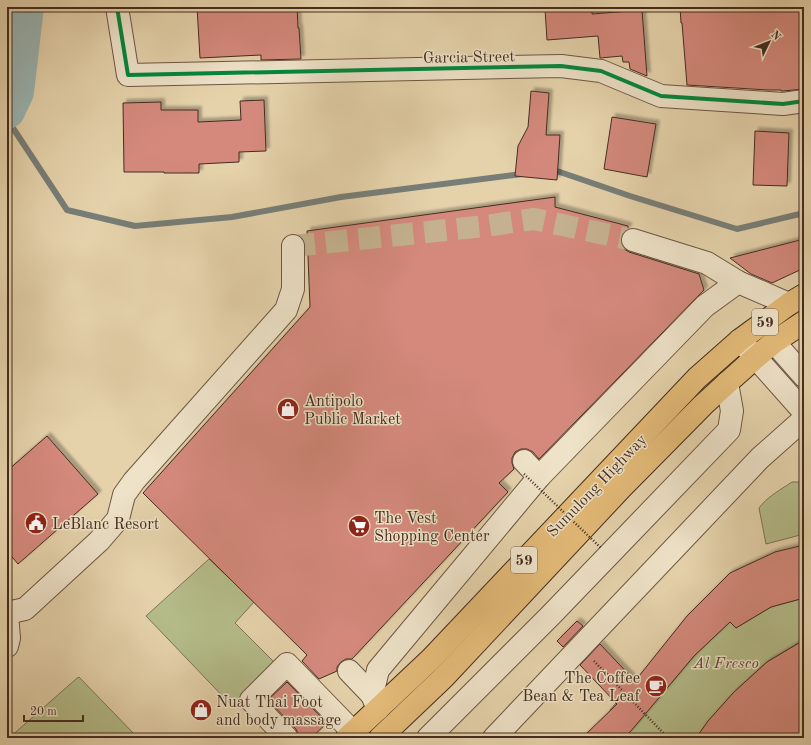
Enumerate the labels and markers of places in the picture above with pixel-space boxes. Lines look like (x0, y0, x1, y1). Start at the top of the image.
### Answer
place label: Antipolo Public Market (304, 394, 401, 428)
shop icon: Antipolo Public Market (275, 396, 301, 422)
public building icon: LeBlanc Resort (23, 510, 49, 536)
place label: The Vest Shopping Center (374, 511, 490, 545)
supermarket icon: The Vest Shopping Center (346, 513, 372, 539)
place label: LeBlanc Resort (52, 517, 160, 533)
place label: The Coffee Bean & Tea Leaf (522, 671, 641, 705)
cafe icon: The Coffee Bean & Tea Leaf (643, 673, 669, 699)
place label: Nuat Thai Foot and body massage (216, 695, 341, 729)
shop icon: Nuat Thai Foot and body massage (188, 697, 214, 723)

